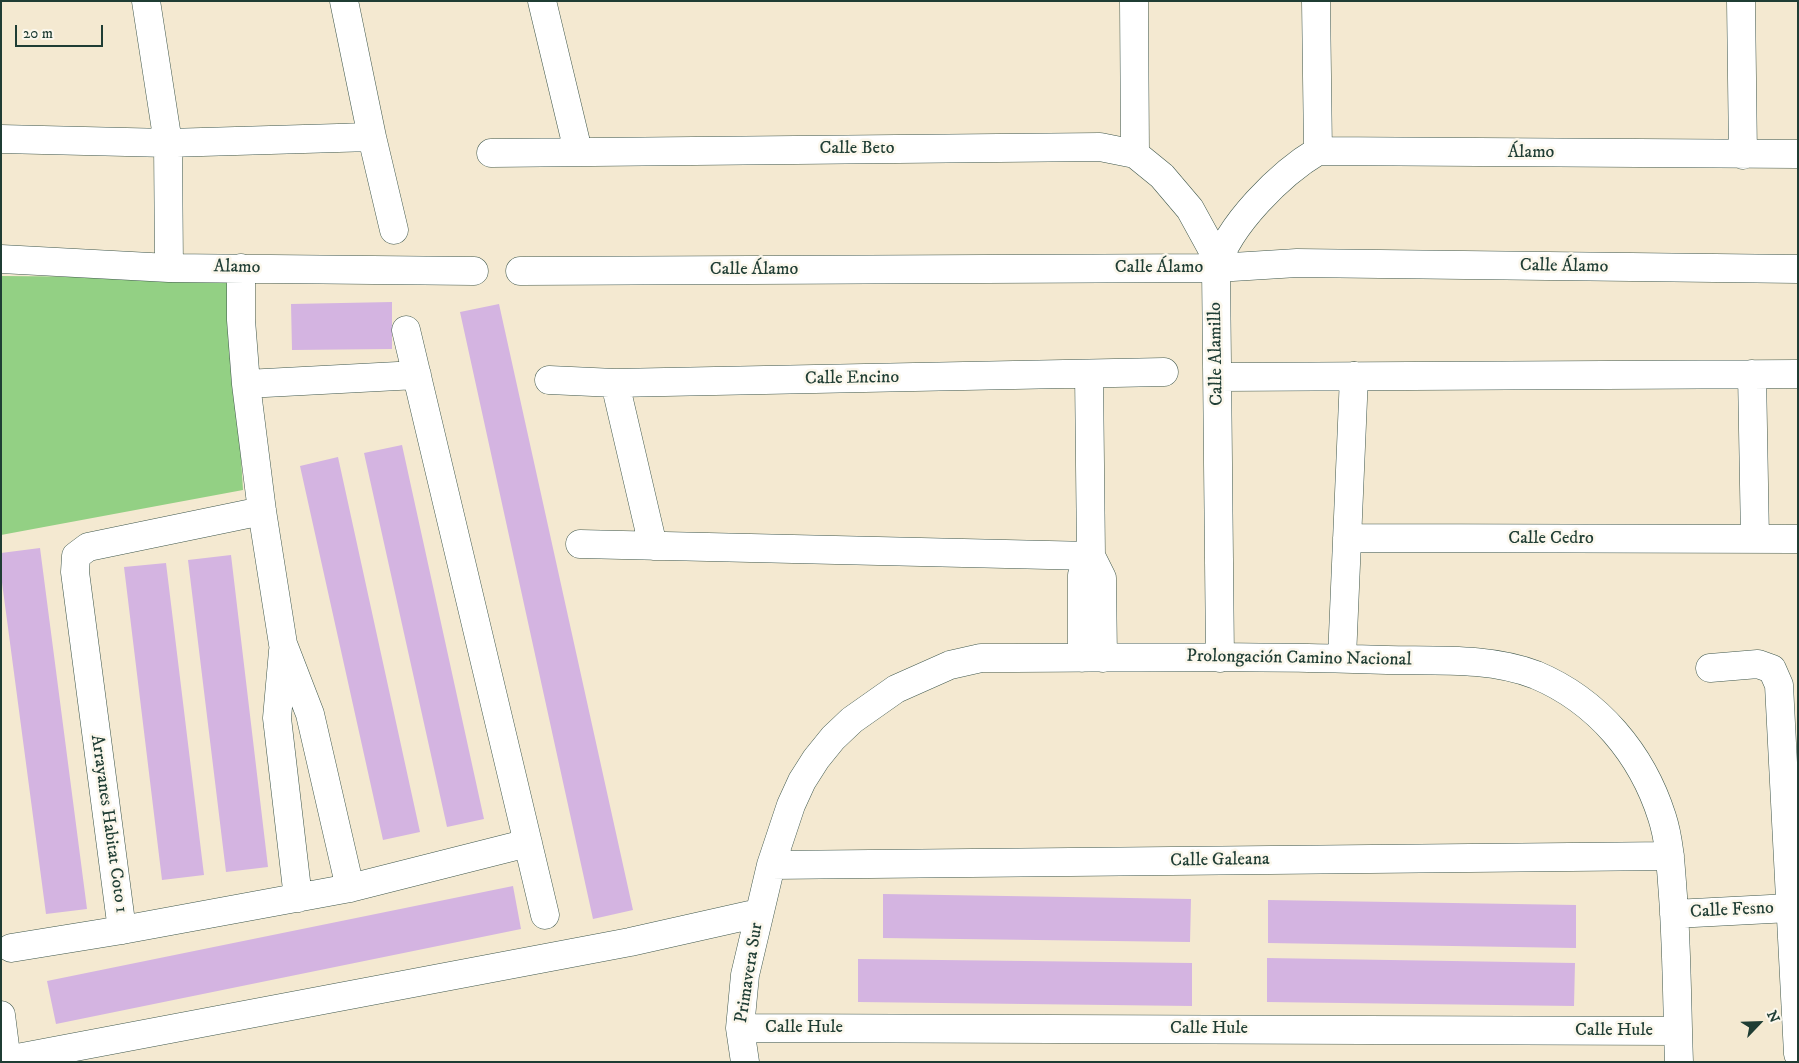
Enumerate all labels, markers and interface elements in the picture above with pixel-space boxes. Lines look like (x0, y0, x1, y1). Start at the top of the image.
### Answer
scale bar (18, 15, 105, 47)
text: 20 m (23, 24, 53, 43)
street label: Calle Beto (819, 138, 895, 160)
street label: Álamo (1508, 142, 1554, 164)
street label: Calle Álamo (1520, 255, 1608, 279)
street label: Alamo (213, 257, 261, 279)
street label: Calle Álamo (1115, 257, 1203, 279)
street label: Calle Álamo (710, 259, 798, 281)
street label: Calle Alamillo (1205, 302, 1229, 406)
street label: Calle Encino (805, 367, 899, 391)
street label: Calle Cedro (1508, 528, 1594, 550)
street label: Prolongación Camino Nacional (1186, 646, 1412, 672)
street label: Arrayanes Habitat Coto 1 (85, 733, 131, 915)
street label: Calle Galeana (1170, 849, 1270, 873)
street label: Calle Fesno (1690, 898, 1774, 924)
street label: Primavera Sur (731, 921, 769, 1025)
north arrow (1734, 998, 1784, 1048)
text: N (1762, 1008, 1783, 1026)
street label: Calle Hule (765, 1017, 843, 1039)
street label: Calle Hule (1170, 1018, 1248, 1040)
street label: Calle Hule (1575, 1020, 1653, 1042)

